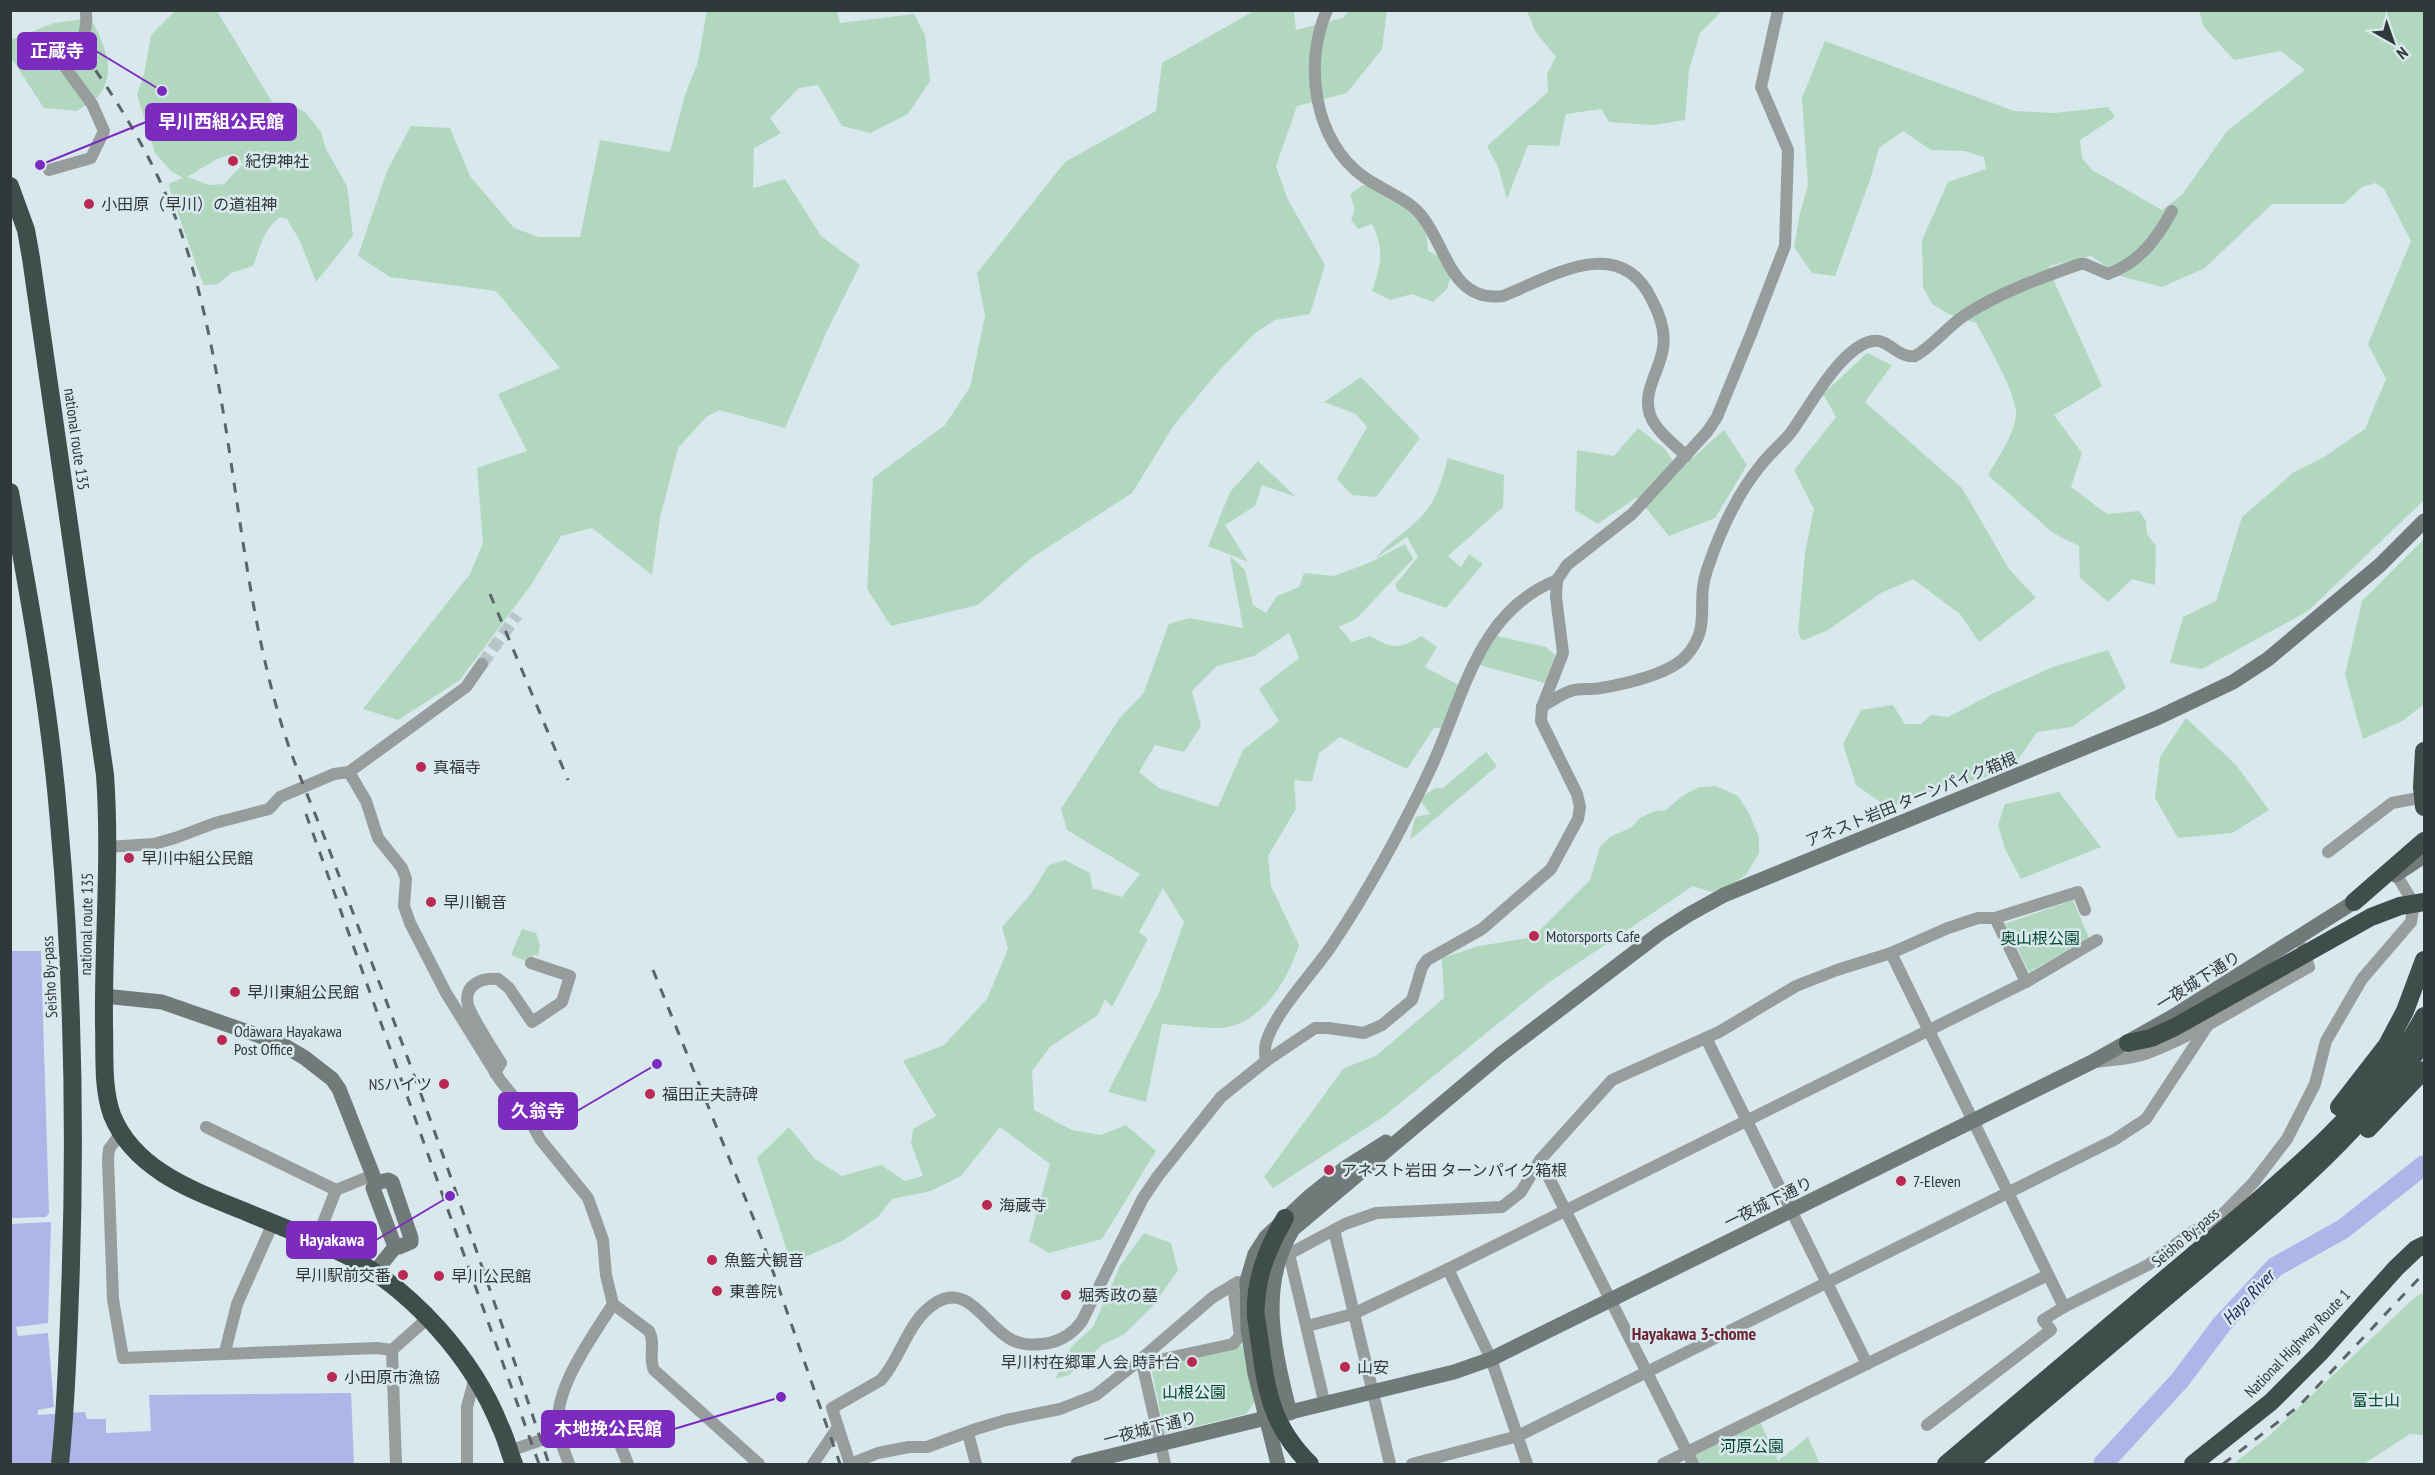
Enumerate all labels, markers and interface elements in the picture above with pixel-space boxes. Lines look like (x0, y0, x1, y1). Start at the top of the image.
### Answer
north arrow (2363, 12, 2423, 72)
callout: 正蔵寺 (18, 33, 96, 69)
text: 正蔵寺 (30, 39, 84, 62)
text: N (2393, 43, 2412, 64)
callout: 早川西組公民館 (146, 104, 296, 140)
text: 早川西組公民館 (158, 110, 284, 133)
place label: 紀伊神社 (245, 151, 309, 171)
marker: 紀伊神社 (226, 154, 240, 168)
place label: 小田原（早川）の道祖神 (101, 194, 277, 214)
marker: 小田原（早川）の道祖神 (82, 197, 96, 211)
street label: national route 135 (60, 387, 94, 491)
street label: アネスト岩田 ターンパイク箱根 (1802, 747, 2020, 851)
place label: 真福寺 (433, 757, 481, 777)
marker: 真福寺 (414, 760, 428, 774)
place label: 早川中組公民館 (141, 848, 253, 868)
marker: 早川中組公民館 (122, 851, 136, 865)
street label: national route 135 (75, 872, 97, 976)
place label: 早川観音 (443, 892, 507, 912)
marker: 早川観音 (424, 895, 438, 909)
place label: Motorsports Cafe (1546, 926, 1640, 946)
park label: 奥山根公園 (2000, 928, 2080, 948)
marker: Motorsports Cafe (1527, 929, 1541, 943)
street label: Seisho By-pass (37, 935, 61, 1019)
street label: 一夜城下通り (2152, 946, 2244, 1014)
place label: 早川東組公民館 (247, 982, 359, 1002)
marker: 早川東組公民館 (228, 985, 242, 999)
place label: Odawara Hayakawa Post Office (234, 1021, 342, 1059)
marker: Odawara Hayakawa Post Office (215, 1033, 229, 1047)
place label: NSハイツ (369, 1074, 432, 1094)
marker: NSハイツ (437, 1077, 451, 1091)
place label: 福田正夫詩碑 (662, 1084, 758, 1104)
marker: 福田正夫詩碑 (643, 1087, 657, 1101)
callout: 久翁寺 (499, 1093, 577, 1129)
text: 久翁寺 (511, 1099, 565, 1122)
place label: アネスト岩田 ターンパイク箱根 (1341, 1160, 1567, 1180)
marker: アネスト岩田 ターンパイク箱根 (1322, 1163, 1336, 1177)
place label: 7-Eleven (1913, 1171, 1961, 1191)
street label: 一夜城下通り (1720, 1172, 1816, 1232)
marker: 7-Eleven (1894, 1174, 1908, 1188)
place label: 海蔵寺 (999, 1195, 1047, 1215)
marker: 海蔵寺 (980, 1198, 994, 1212)
street label: Seisho By-pass (2147, 1203, 2223, 1271)
callout: Hayakawa (287, 1222, 376, 1258)
text: Hayakawa (300, 1228, 364, 1251)
place label: 魚籃大観音 (724, 1250, 804, 1270)
marker: 魚籃大観音 (705, 1253, 719, 1267)
water label: Haya River (2217, 1263, 2281, 1329)
place label: 早川駅前交番 (295, 1265, 391, 1285)
place label: 早川公民館 (451, 1266, 531, 1286)
marker: 早川駅前交番 (396, 1268, 410, 1282)
marker: 早川公民館 (432, 1269, 446, 1283)
place label: 東善院 (729, 1281, 777, 1301)
marker: 東善院 (710, 1284, 724, 1298)
street label: National Highway Route 1 (2240, 1284, 2354, 1402)
place label: 堀秀政の墓 (1078, 1285, 1158, 1305)
marker: 堀秀政の墓 (1059, 1288, 1073, 1302)
district label: Hayakawa 3-chome (1632, 1322, 1756, 1345)
place label: 早川村在郷軍人会 時計台 (1001, 1352, 1180, 1372)
marker: 早川村在郷軍人会 時計台 (1185, 1355, 1199, 1369)
place label: 山安 (1357, 1357, 1389, 1377)
marker: 山安 (1338, 1360, 1352, 1374)
place label: 小田原市漁協 (344, 1367, 440, 1387)
marker: 小田原市漁協 (325, 1370, 339, 1384)
park label: 山根公園 (1162, 1382, 1226, 1402)
park label: 富士山 (2352, 1390, 2400, 1410)
street label: 一夜城下通り (1101, 1407, 1199, 1449)
callout: 木地挽公民館 (542, 1411, 674, 1447)
text: 木地挽公民館 (554, 1417, 662, 1440)
park label: 河原公園 (1720, 1436, 1784, 1456)

